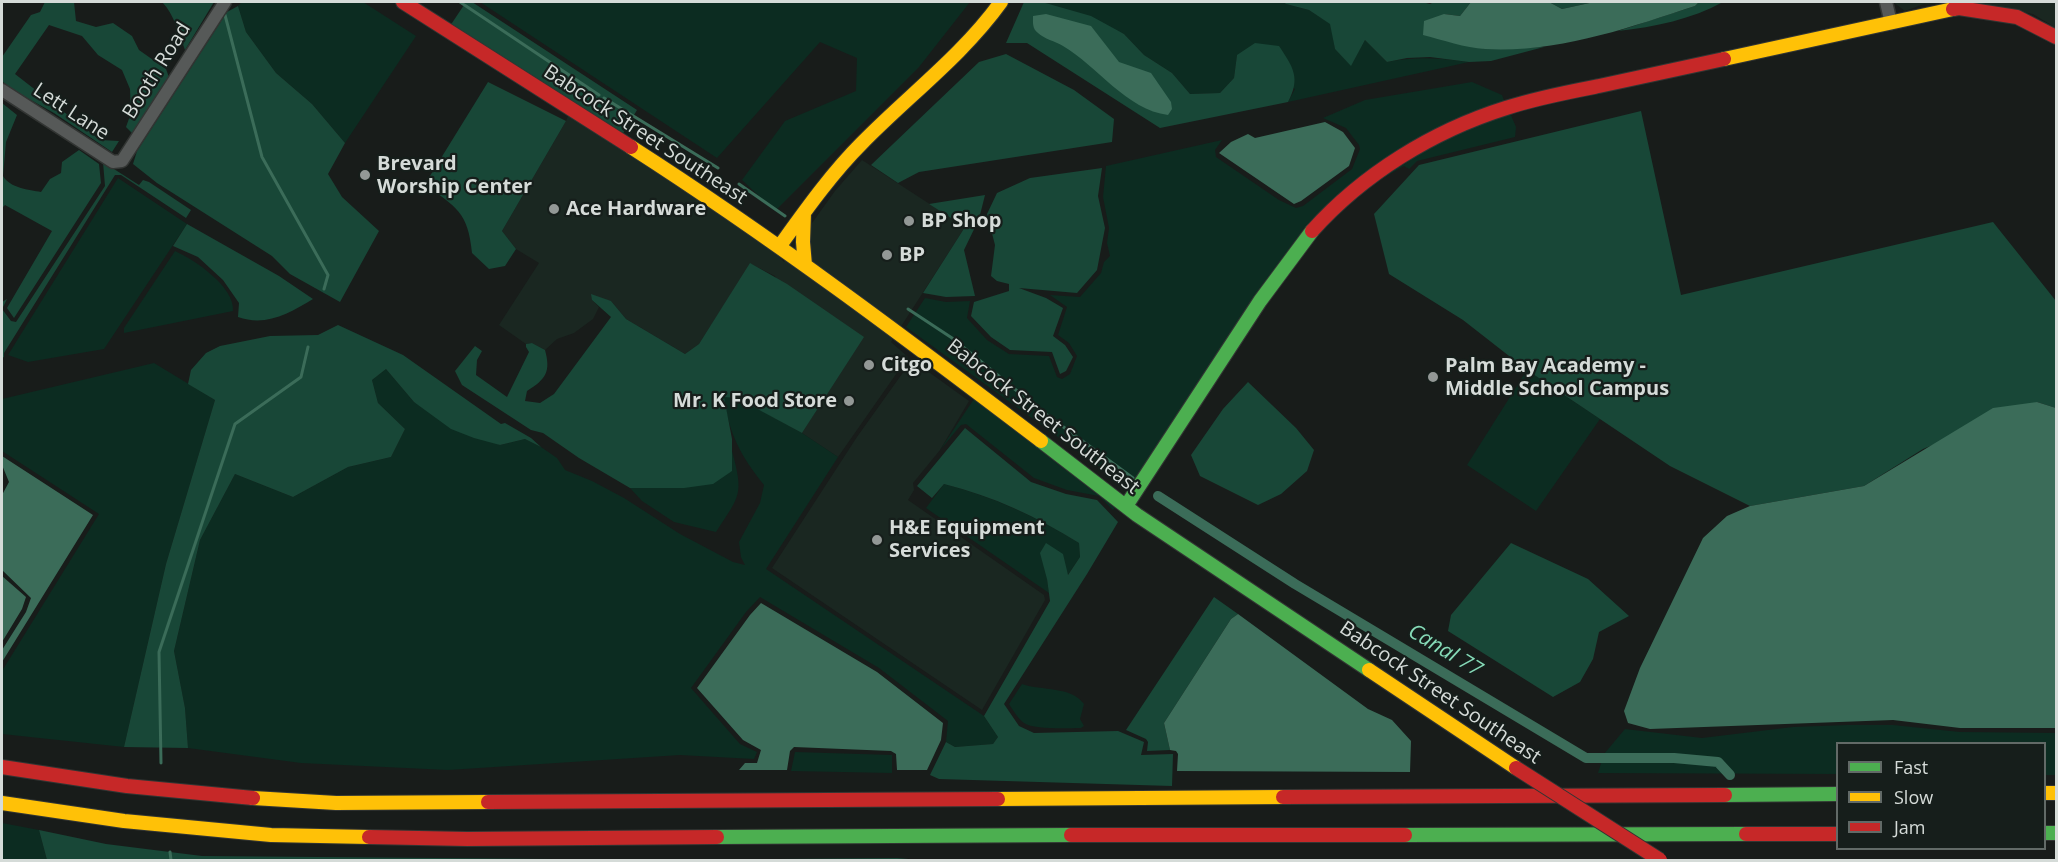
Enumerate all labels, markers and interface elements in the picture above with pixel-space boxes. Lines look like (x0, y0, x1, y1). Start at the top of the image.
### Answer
street label: Booth Road (118, 18, 196, 124)
street label: Babcock Street Southeast (539, 60, 751, 210)
street label: Lett Lane (28, 78, 114, 146)
place label: Brevard Worship Center (377, 152, 532, 199)
marker: Brevard Worship Center (358, 168, 372, 182)
place label: Ace Hardware (566, 197, 706, 221)
marker: Ace Hardware (547, 202, 561, 216)
place label: BP Shop (921, 209, 1001, 233)
marker: BP Shop (902, 214, 916, 228)
place label: BP (899, 243, 925, 267)
marker: BP (880, 248, 894, 262)
street label: Babcock Street Southeast (942, 334, 1144, 500)
place label: Citgo (881, 353, 932, 377)
place label: Palm Bay Academy - Middle School Campus (1445, 354, 1669, 401)
marker: Citgo (862, 358, 876, 372)
marker: Palm Bay Academy - Middle School Campus (1426, 370, 1440, 384)
place label: Mr. K Food Store (673, 389, 837, 413)
marker: Mr. K Food Store (842, 394, 856, 408)
place label: H&E Equipment Services (889, 516, 1045, 563)
marker: H&E Equipment Services (870, 533, 884, 547)
street label: Babcock Street Southeast (1335, 617, 1545, 769)
water label: Canal 77 (1403, 619, 1487, 683)
legend (1836, 742, 2046, 850)
text: Fast (1894, 755, 1928, 779)
text: Slow (1894, 785, 1933, 809)
text: Jam (1894, 815, 1926, 839)

